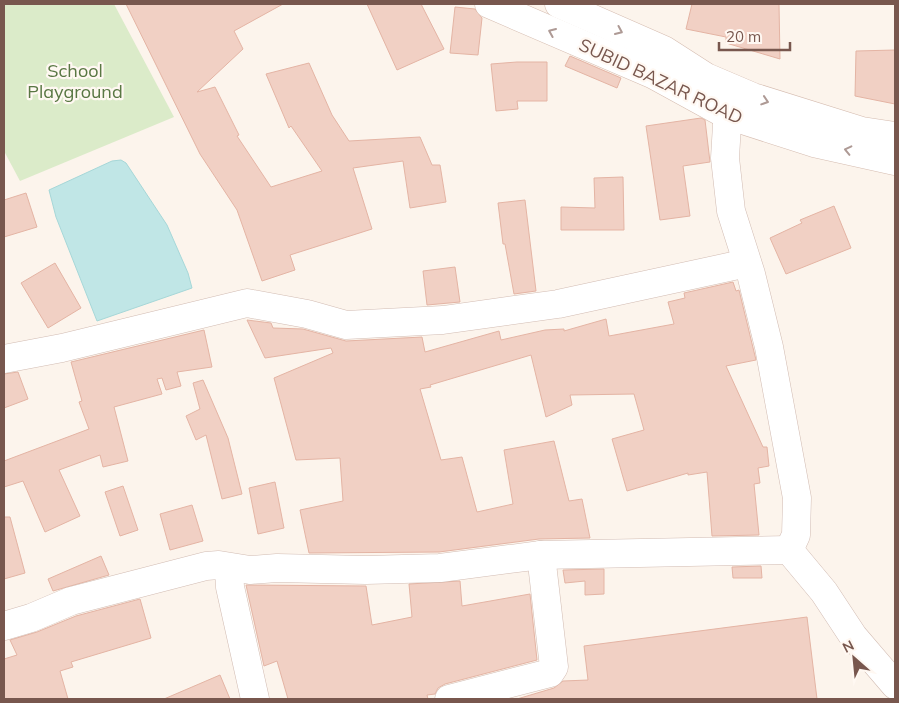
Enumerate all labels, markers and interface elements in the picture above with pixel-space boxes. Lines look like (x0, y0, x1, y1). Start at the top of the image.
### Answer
scale bar (719, 20, 790, 52)
one-way arrow (614, 24, 623, 35)
text: 20 m (726, 27, 761, 46)
one-way arrow (548, 28, 557, 38)
street label: SUBID BAZAR ROAD (575, 33, 747, 129)
park label: School Playground (27, 59, 123, 103)
one-way arrow (761, 95, 769, 105)
one-way arrow (843, 145, 852, 156)
north arrow (829, 633, 879, 683)
text: N (839, 636, 857, 657)

